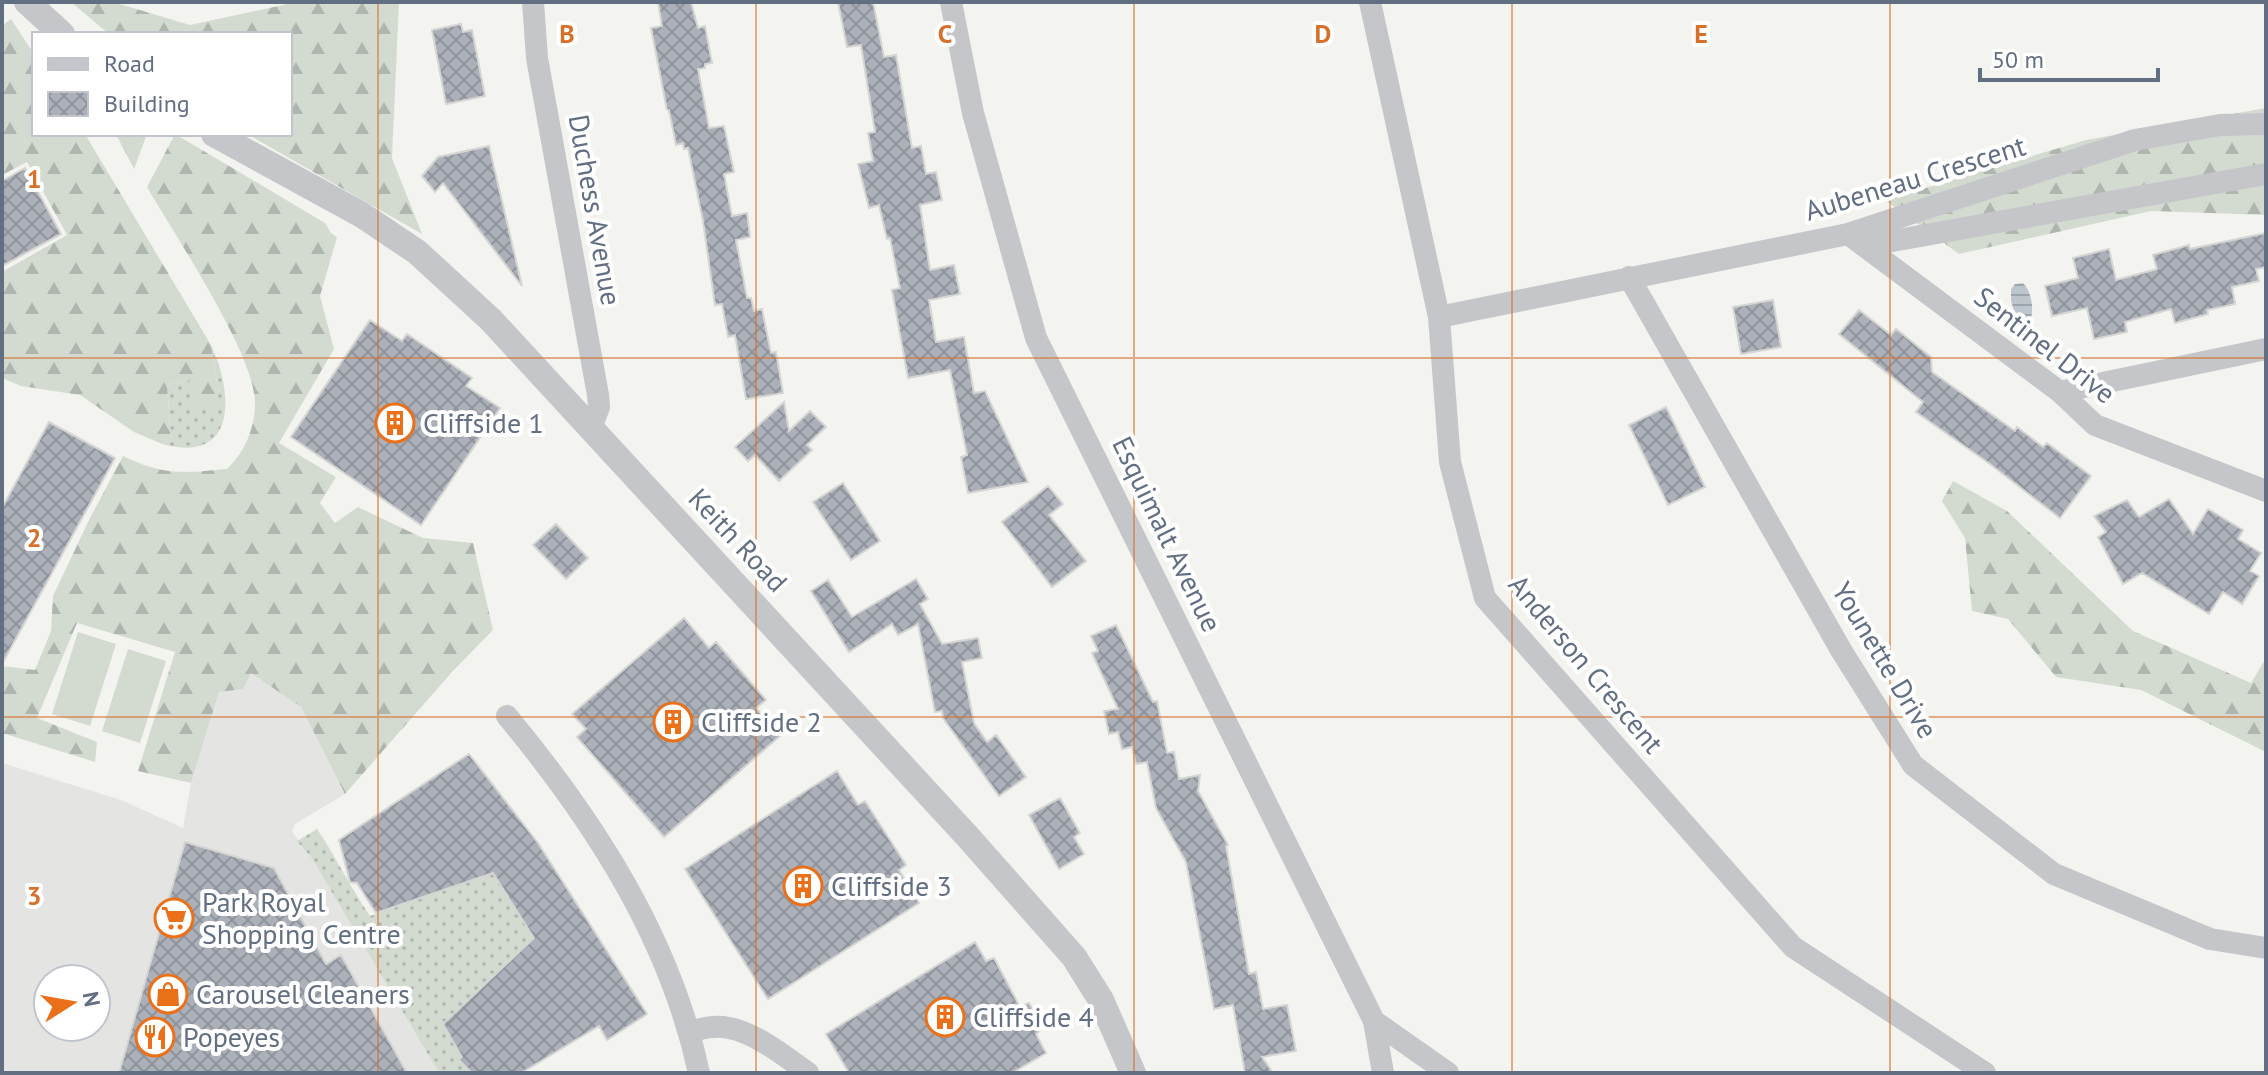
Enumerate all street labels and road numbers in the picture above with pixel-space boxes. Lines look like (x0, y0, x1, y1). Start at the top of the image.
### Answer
street label: Duchess Avenue (561, 112, 630, 308)
street label: Aubeneau Crescent (1800, 126, 2030, 229)
street label: Sentinel Drive (1967, 278, 2123, 411)
street label: Esquimalt Avenue (1104, 430, 1231, 637)
street label: Keith Road (681, 480, 796, 599)
street label: Anderson Crescent (1501, 567, 1672, 761)
street label: Younette Drive (1824, 575, 1947, 745)

